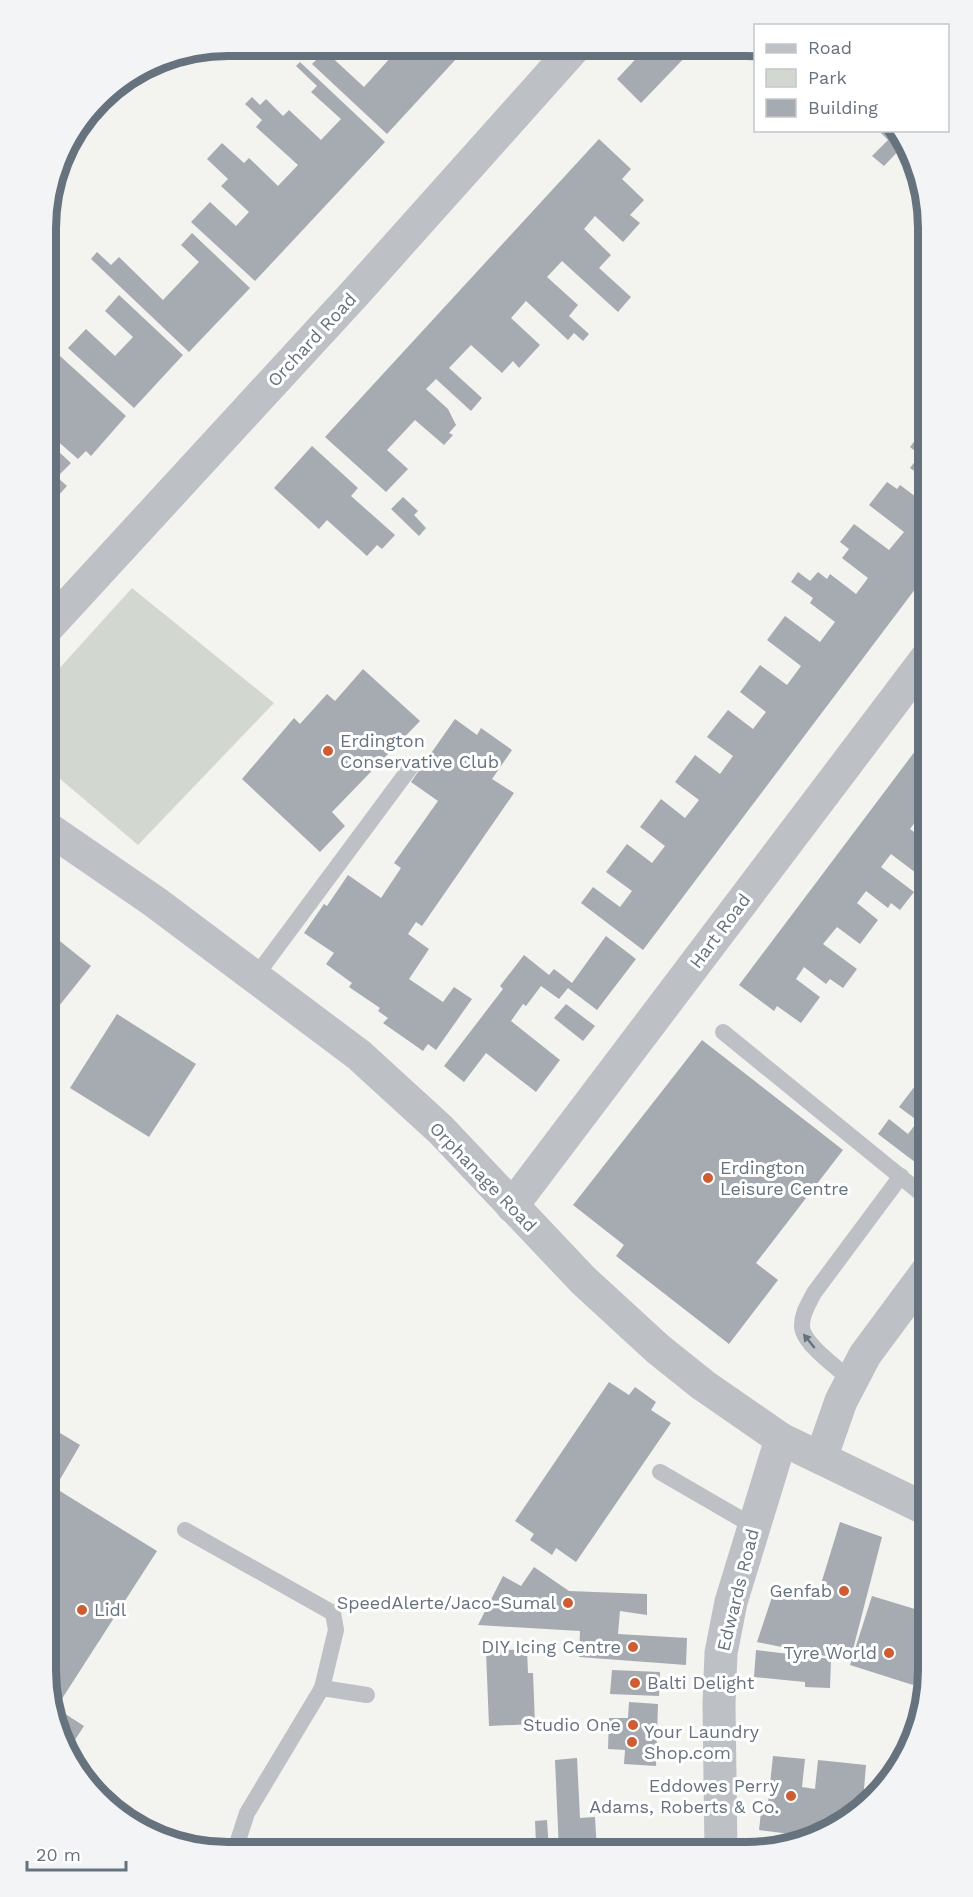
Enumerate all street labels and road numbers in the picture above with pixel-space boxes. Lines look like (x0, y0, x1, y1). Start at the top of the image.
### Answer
street label: Orchard Road (263, 289, 360, 391)
street label: Hart Road (685, 889, 754, 972)
street label: Orphanage Road (426, 1117, 541, 1236)
street label: Edwards Road (712, 1527, 763, 1653)

